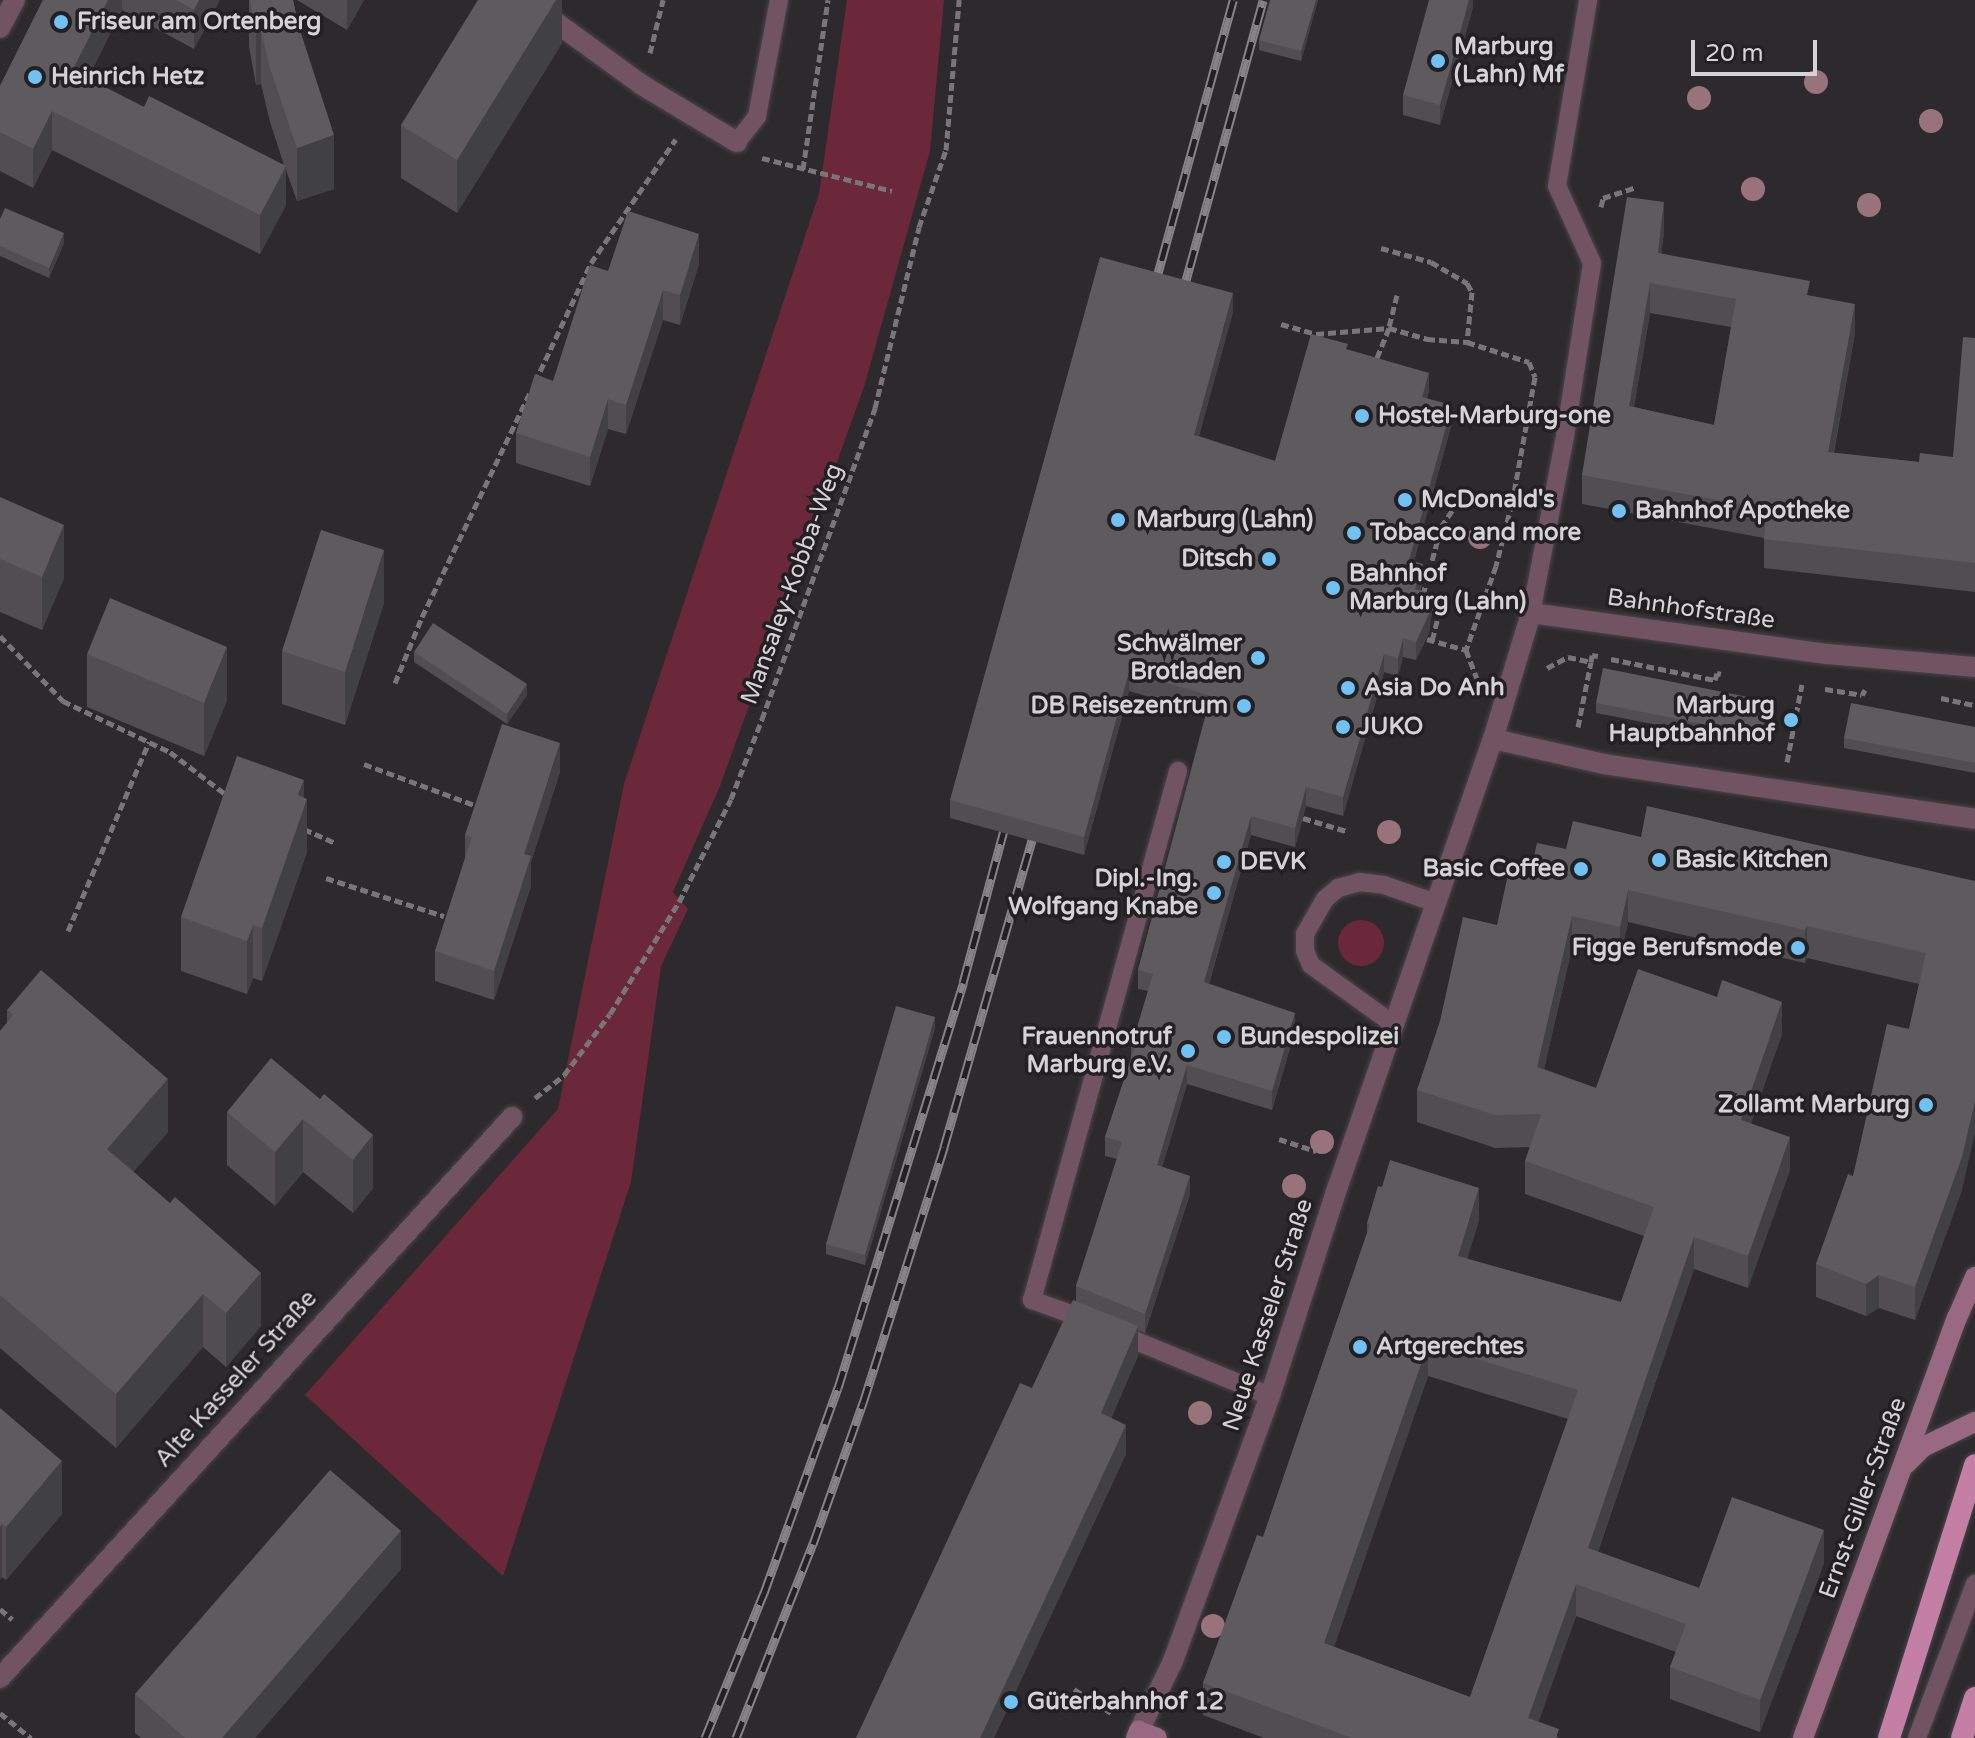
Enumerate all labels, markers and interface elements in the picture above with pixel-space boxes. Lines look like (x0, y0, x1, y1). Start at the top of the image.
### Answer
place label: Friseur am Ortenberg (77, 8, 321, 36)
marker: Friseur am Ortenberg (52, 13, 70, 31)
scale bar (1695, 24, 1821, 74)
place label: Marburg (Lahn) Mf (1454, 33, 1564, 89)
text: 20 m (1705, 39, 1763, 68)
marker: Marburg (Lahn) Mf (1429, 52, 1447, 70)
place label: Heinrich Hetz (51, 63, 204, 91)
marker: Heinrich Hetz (26, 68, 44, 86)
place label: Hostel-Marburg-one (1378, 402, 1611, 430)
marker: Hostel-Marburg-one (1353, 407, 1371, 425)
street label: Mansaley-Kobba-Weg (735, 460, 849, 708)
place label: McDonald's (1421, 486, 1555, 514)
marker: McDonald's (1396, 491, 1414, 509)
place label: Bahnhof Apotheke (1635, 497, 1850, 525)
marker: Bahnhof Apotheke (1610, 502, 1628, 520)
place label: Marburg (Lahn) (1136, 506, 1313, 534)
marker: Marburg (Lahn) (1107, 509, 1129, 531)
place label: Tobacco and more (1370, 519, 1581, 547)
marker: Tobacco and more (1345, 524, 1363, 542)
place label: Ditsch (1181, 545, 1253, 573)
marker: Ditsch (1260, 550, 1278, 568)
place label: Bahnhof Marburg (Lahn) (1349, 560, 1526, 616)
marker: Bahnhof Marburg (Lahn) (1324, 579, 1342, 597)
street label: Bahnhofstraße (1605, 583, 1777, 635)
place label: Schwälmer Brotladen (1117, 630, 1242, 686)
marker: Schwälmer Brotladen (1249, 649, 1267, 667)
place label: Asia Do Anh (1364, 674, 1505, 702)
marker: Asia Do Anh (1339, 679, 1357, 697)
place label: DB Reisezentrum (1030, 692, 1228, 720)
place label: Marburg Hauptbahnhof (1609, 692, 1775, 748)
marker: DB Reisezentrum (1235, 697, 1253, 715)
marker: Marburg Hauptbahnhof (1782, 711, 1800, 729)
place label: JUKO (1359, 713, 1423, 741)
marker: JUKO (1334, 718, 1352, 736)
place label: Basic Kitchen (1675, 846, 1828, 874)
place label: DEVK (1240, 848, 1306, 876)
marker: Basic Kitchen (1650, 851, 1668, 869)
marker: DEVK (1215, 853, 1233, 871)
place label: Basic Coffee (1423, 855, 1565, 883)
marker: Basic Coffee (1572, 860, 1590, 878)
place label: Dipl.-Ing. Wolfgang Knabe (1008, 865, 1198, 921)
marker: Dipl.-Ing. Wolfgang Knabe (1205, 884, 1223, 902)
place label: Figge Berufsmode (1572, 934, 1782, 962)
marker: Figge Berufsmode (1789, 939, 1807, 957)
place label: Frauennotruf Marburg e.V. (1021, 1023, 1172, 1079)
place label: Bundespolizei (1240, 1023, 1399, 1051)
marker: Bundespolizei (1215, 1028, 1233, 1046)
marker: Frauennotruf Marburg e.V. (1179, 1042, 1197, 1060)
place label: Zollamt Marburg (1718, 1091, 1910, 1119)
marker: Zollamt Marburg (1917, 1096, 1935, 1114)
street label: Neue Kasseler Straße (1217, 1195, 1319, 1435)
street label: Alte Kasseler Straße (149, 1285, 323, 1473)
place label: Artgerechtes (1376, 1333, 1524, 1361)
marker: Artgerechtes (1351, 1338, 1369, 1356)
street label: Ernst-Giller-Straße (1813, 1394, 1913, 1602)
place label: Güterbahnhof 12 (1027, 1688, 1224, 1716)
marker: Güterbahnhof 12 (1002, 1693, 1020, 1711)

